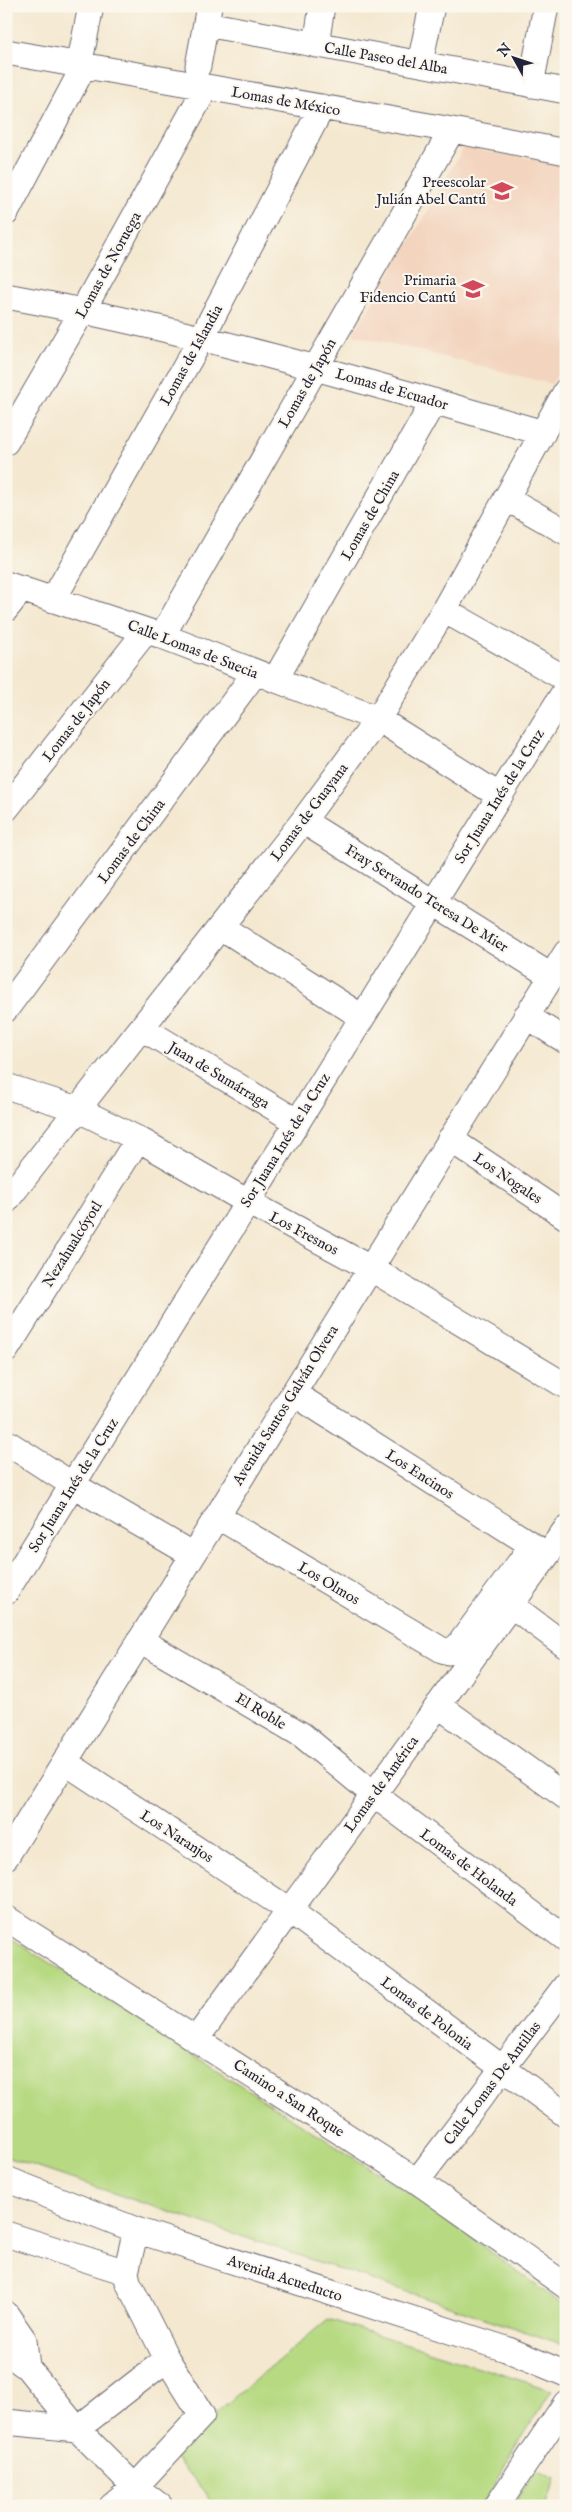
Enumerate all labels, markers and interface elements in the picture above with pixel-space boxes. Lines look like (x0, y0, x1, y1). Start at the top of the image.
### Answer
north arrow (490, 32, 540, 82)
street label: Calle Paseo del Alba (323, 38, 450, 79)
text: N (493, 40, 516, 61)
street label: Lomas de México (230, 83, 342, 120)
place label: Preescolar Julián Abel Cantú (374, 173, 486, 209)
school or university icon: Preescolar Julián Abel Cantú (489, 178, 515, 204)
street label: Lomas de Noruega (71, 208, 146, 322)
place label: Primaria Fidencio Cantú (360, 271, 457, 307)
school or university icon: Primaria Fidencio Cantú (460, 276, 486, 302)
street label: Lomas de Islandia (156, 301, 227, 409)
street label: Lomas de Japón (274, 335, 341, 431)
street label: Lomas de Ecuador (333, 364, 451, 415)
street label: Lomas de China (337, 466, 404, 564)
street label: Calle Lomas de Suecia (125, 616, 261, 683)
street label: Lomas de Japón (38, 675, 115, 766)
street label: Sor Juana Inés de la Cruz (450, 725, 549, 867)
street label: Lomas de Guayana (266, 759, 353, 865)
street label: Lomas de China (93, 795, 170, 887)
street label: Fray Servando Teresa De Mier (342, 840, 512, 957)
street label: Juan de Sumárraga (163, 1037, 273, 1113)
street label: Sor Juana Inés de la Cruz (236, 1069, 335, 1211)
street label: Los Nogales (470, 1148, 546, 1208)
street label: Nezahualcóyotl (38, 1197, 107, 1291)
street label: Los Fresnos (266, 1207, 342, 1260)
street label: Avenida Santos Galván Olvera (228, 1321, 343, 1490)
street label: Sor Juana Inés de la Cruz (24, 1414, 123, 1556)
street label: Los Encinos (382, 1445, 457, 1504)
street label: Los Olmos (294, 1558, 363, 1609)
street label: El Roble (232, 1689, 290, 1734)
street label: Lomas de América (340, 1732, 423, 1836)
street label: Los Naranjos (137, 1806, 217, 1867)
street label: Lomas de Holanda (416, 1824, 522, 1911)
street label: Lomas de Polonia (377, 1973, 477, 2055)
street label: Calle Lomas De Antillas (440, 2018, 545, 2149)
street label: Camino a San Roque (230, 2055, 348, 2142)
street label: Avenida Acueducto (224, 2251, 345, 2306)

